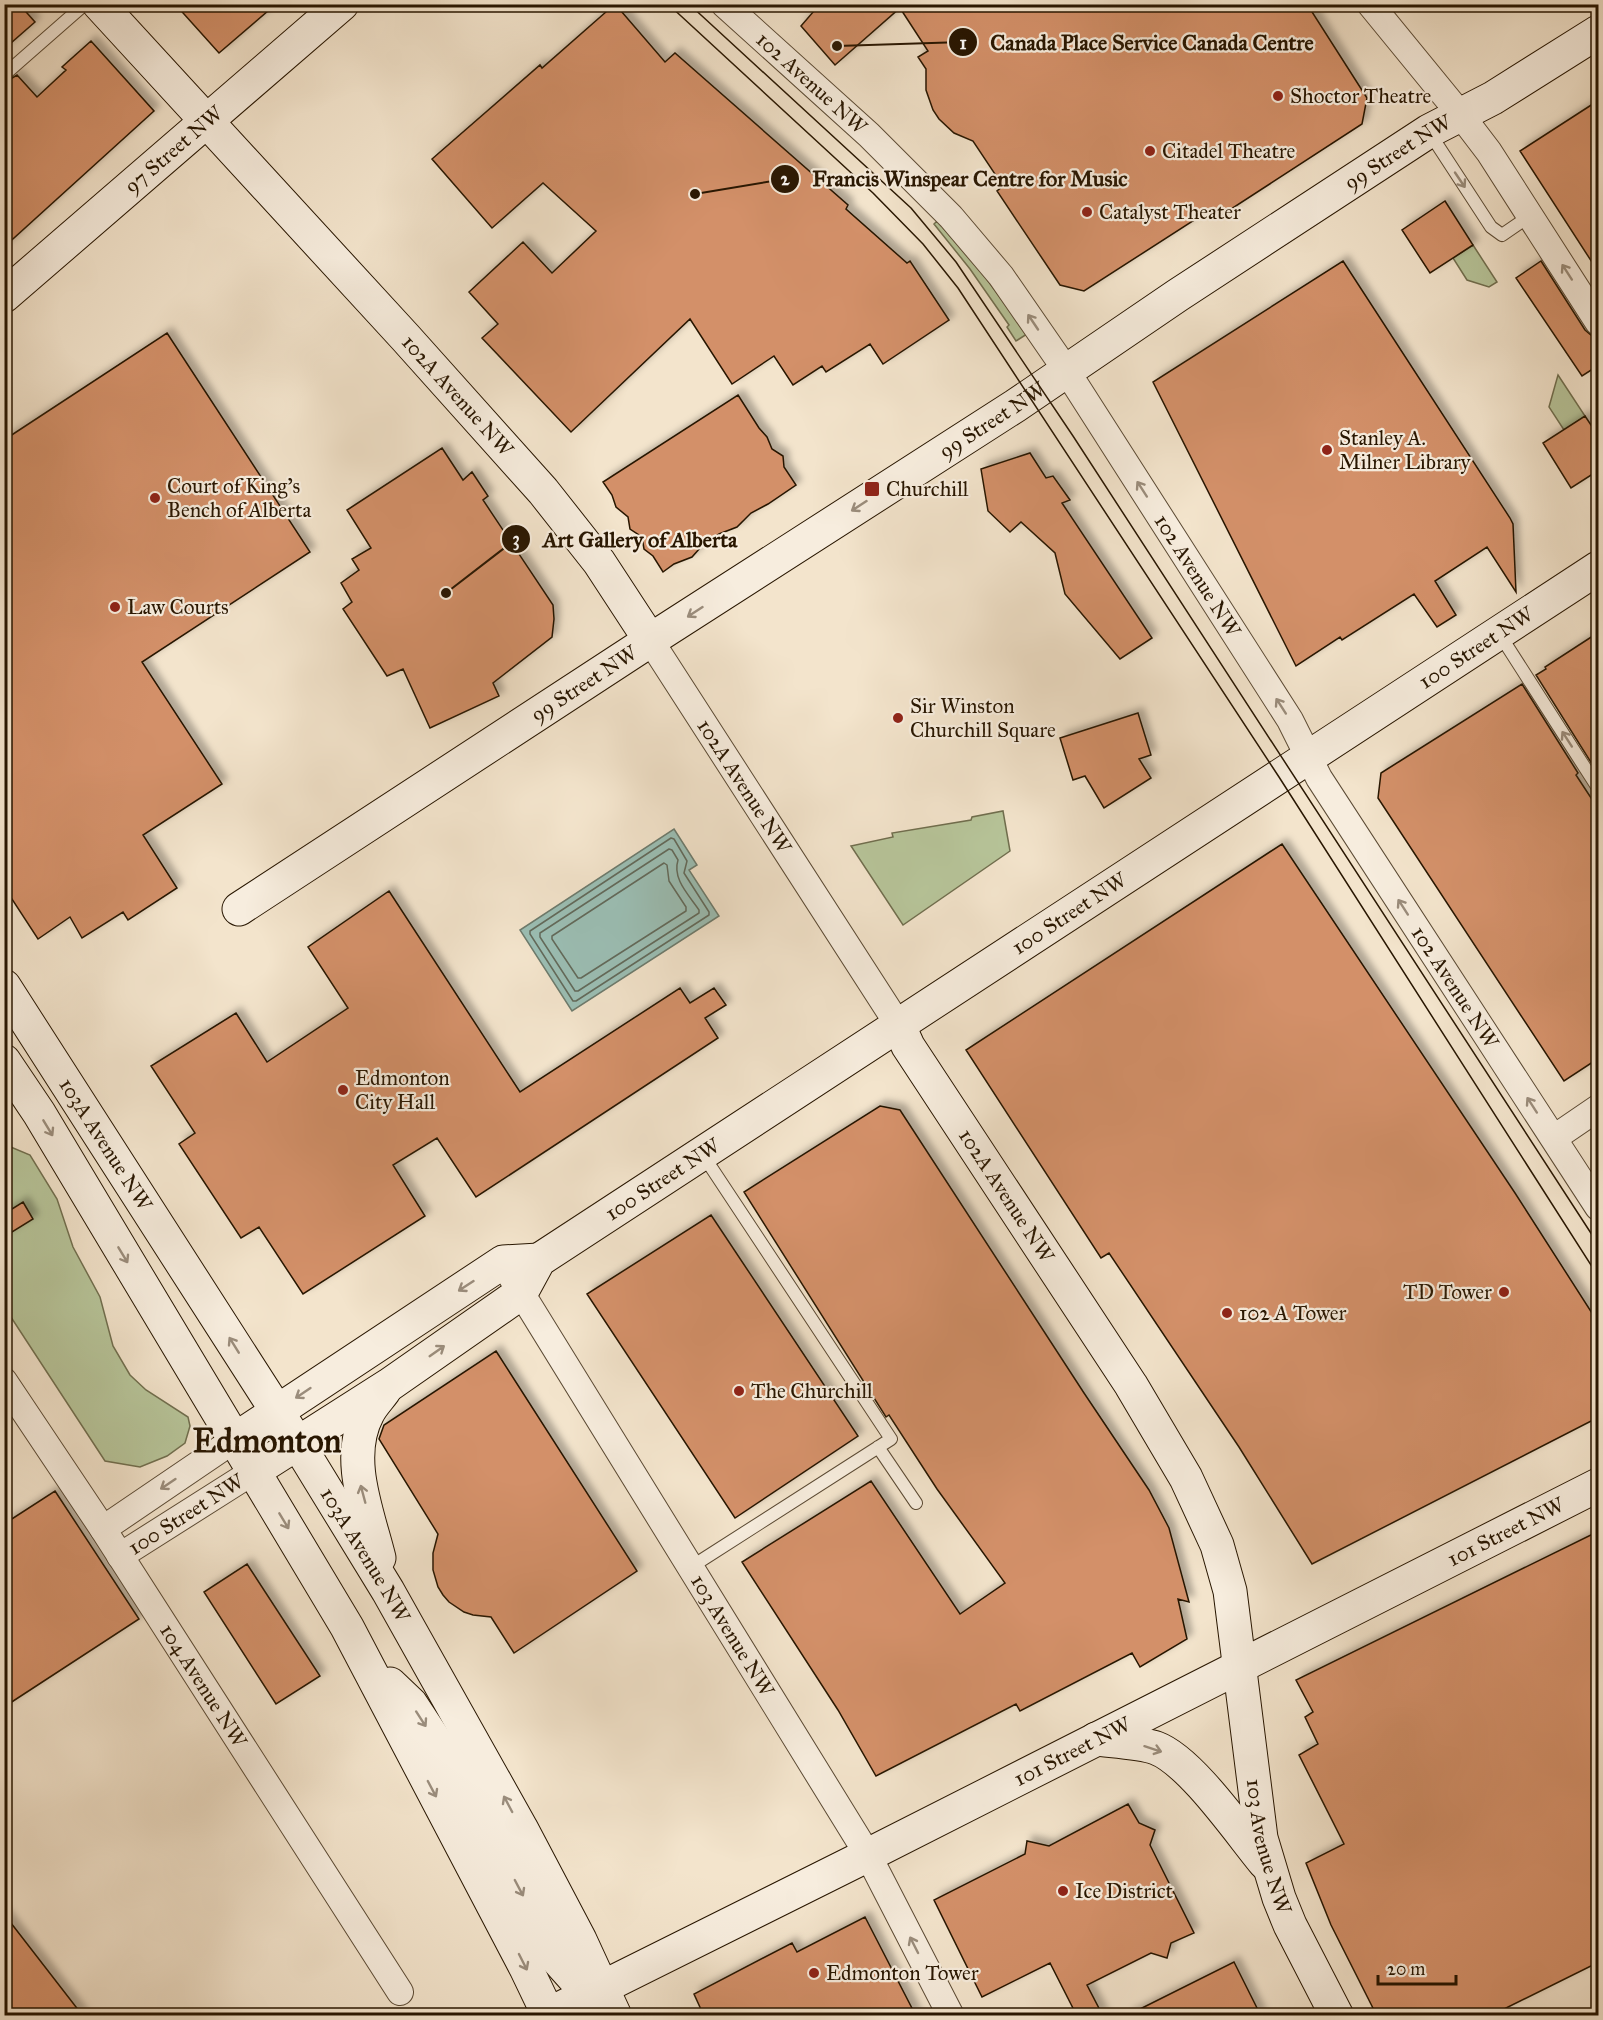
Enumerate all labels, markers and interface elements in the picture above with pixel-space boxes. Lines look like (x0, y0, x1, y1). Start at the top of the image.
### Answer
callout: Canada Place Service Canada Centre (948, 22, 1325, 62)
street label: 102 Avenue NW (751, 26, 873, 141)
text: Canada Place Service Canada Centre (990, 29, 1314, 56)
text: 1 (959, 32, 967, 54)
place label: Shoctor Theatre (1290, 83, 1432, 109)
marker: Shoctor Theatre (1271, 89, 1285, 103)
street label: 97 Street NW (119, 99, 229, 199)
street label: 99 Street NW (1339, 108, 1456, 196)
place label: Citadel Theatre (1162, 138, 1296, 164)
marker: Citadel Theatre (1143, 144, 1157, 158)
callout: Francis Winspear Centre for Music (770, 159, 1140, 199)
text: Francis Winspear Centre for Music (812, 165, 1128, 192)
text: 2 (781, 168, 791, 190)
one-way arrow (1453, 172, 1466, 189)
place label: Catalyst Theater (1099, 199, 1241, 225)
marker: Catalyst Theater (1080, 205, 1094, 219)
one-way arrow (1561, 265, 1573, 281)
one-way arrow (1027, 314, 1039, 330)
street label: 102A Avenue NW (396, 329, 520, 463)
street label: 99 Street NW (934, 376, 1051, 464)
place label: Stanley A. Milner Library (1339, 425, 1472, 475)
marker: Stanley A. Milner Library (1320, 443, 1334, 457)
place label: Court of King's Bench of Alberta (167, 473, 311, 523)
place label: Churchill (886, 476, 969, 502)
marker: Churchill (863, 480, 881, 498)
one-way arrow (1136, 481, 1148, 498)
marker: Court of King's Bench of Alberta (148, 491, 162, 505)
one-way arrow (851, 500, 868, 512)
street label: 102 Avenue NW (1149, 509, 1247, 643)
callout: Art Gallery of Alberta (501, 519, 750, 559)
text: Art Gallery of Alberta (541, 526, 738, 553)
text: 3 (512, 528, 520, 551)
place label: Law Courts (127, 594, 229, 620)
marker: Law Courts (108, 600, 122, 614)
street label: 100 Street NW (1414, 600, 1539, 695)
one-way arrow (687, 606, 704, 618)
street label: 99 Street NW (526, 639, 643, 728)
place label: Sir Winston Churchill Square (910, 693, 1056, 743)
one-way arrow (1275, 698, 1287, 715)
marker: Sir Winston Churchill Square (891, 711, 905, 725)
street label: 102A Avenue NW (691, 714, 798, 859)
one-way arrow (1560, 730, 1573, 747)
street label: 100 Street NW (1007, 866, 1132, 960)
one-way arrow (1396, 898, 1409, 915)
street label: 102 Avenue NW (1406, 921, 1505, 1054)
place label: Edmonton City Hall (355, 1065, 450, 1115)
street label: 103A Avenue NW (53, 1073, 158, 1216)
marker: Edmonton City Hall (336, 1083, 350, 1097)
one-way arrow (1526, 1097, 1538, 1114)
one-way arrow (42, 1119, 54, 1136)
street label: 102A Avenue NW (953, 1124, 1060, 1268)
street label: 100 Street NW (600, 1132, 726, 1226)
one-way arrow (118, 1246, 130, 1263)
place label: TD Tower (1403, 1279, 1492, 1305)
one-way arrow (459, 1280, 475, 1292)
marker: TD Tower (1497, 1285, 1511, 1299)
place label: 102 A Tower (1239, 1300, 1347, 1326)
marker: 102 A Tower (1220, 1306, 1234, 1320)
one-way arrow (227, 1336, 240, 1353)
one-way arrow (428, 1345, 444, 1357)
place label: The Churchill (751, 1378, 873, 1404)
marker: The Churchill (732, 1384, 746, 1398)
one-way arrow (295, 1387, 312, 1400)
district label: Edmonton (193, 1421, 342, 1461)
street label: 100 Street NW (123, 1467, 249, 1560)
one-way arrow (161, 1478, 177, 1490)
street label: 103A Avenue NW (315, 1483, 416, 1628)
one-way arrow (357, 1485, 368, 1504)
street label: 101 Street NW (1443, 1491, 1570, 1572)
one-way arrow (279, 1512, 291, 1529)
street label: 103 Avenue NW (685, 1570, 781, 1702)
street label: 104 Avenue NW (154, 1619, 253, 1753)
one-way arrow (416, 1710, 428, 1727)
street label: 101 Street NW (1010, 1711, 1136, 1792)
one-way arrow (1144, 1744, 1163, 1755)
street label: 103 Avenue NW (1241, 1777, 1298, 1919)
one-way arrow (426, 1780, 438, 1797)
one-way arrow (502, 1795, 513, 1813)
one-way arrow (514, 1878, 525, 1896)
place label: Ice District (1075, 1878, 1174, 1904)
marker: Ice District (1056, 1884, 1070, 1898)
one-way arrow (908, 1936, 920, 1954)
scale bar (1378, 1948, 1456, 1986)
one-way arrow (517, 1952, 529, 1970)
text: 20 m (1387, 1958, 1425, 1980)
place label: Edmonton Tower (826, 1960, 979, 1986)
marker: Edmonton Tower (807, 1966, 821, 1980)

